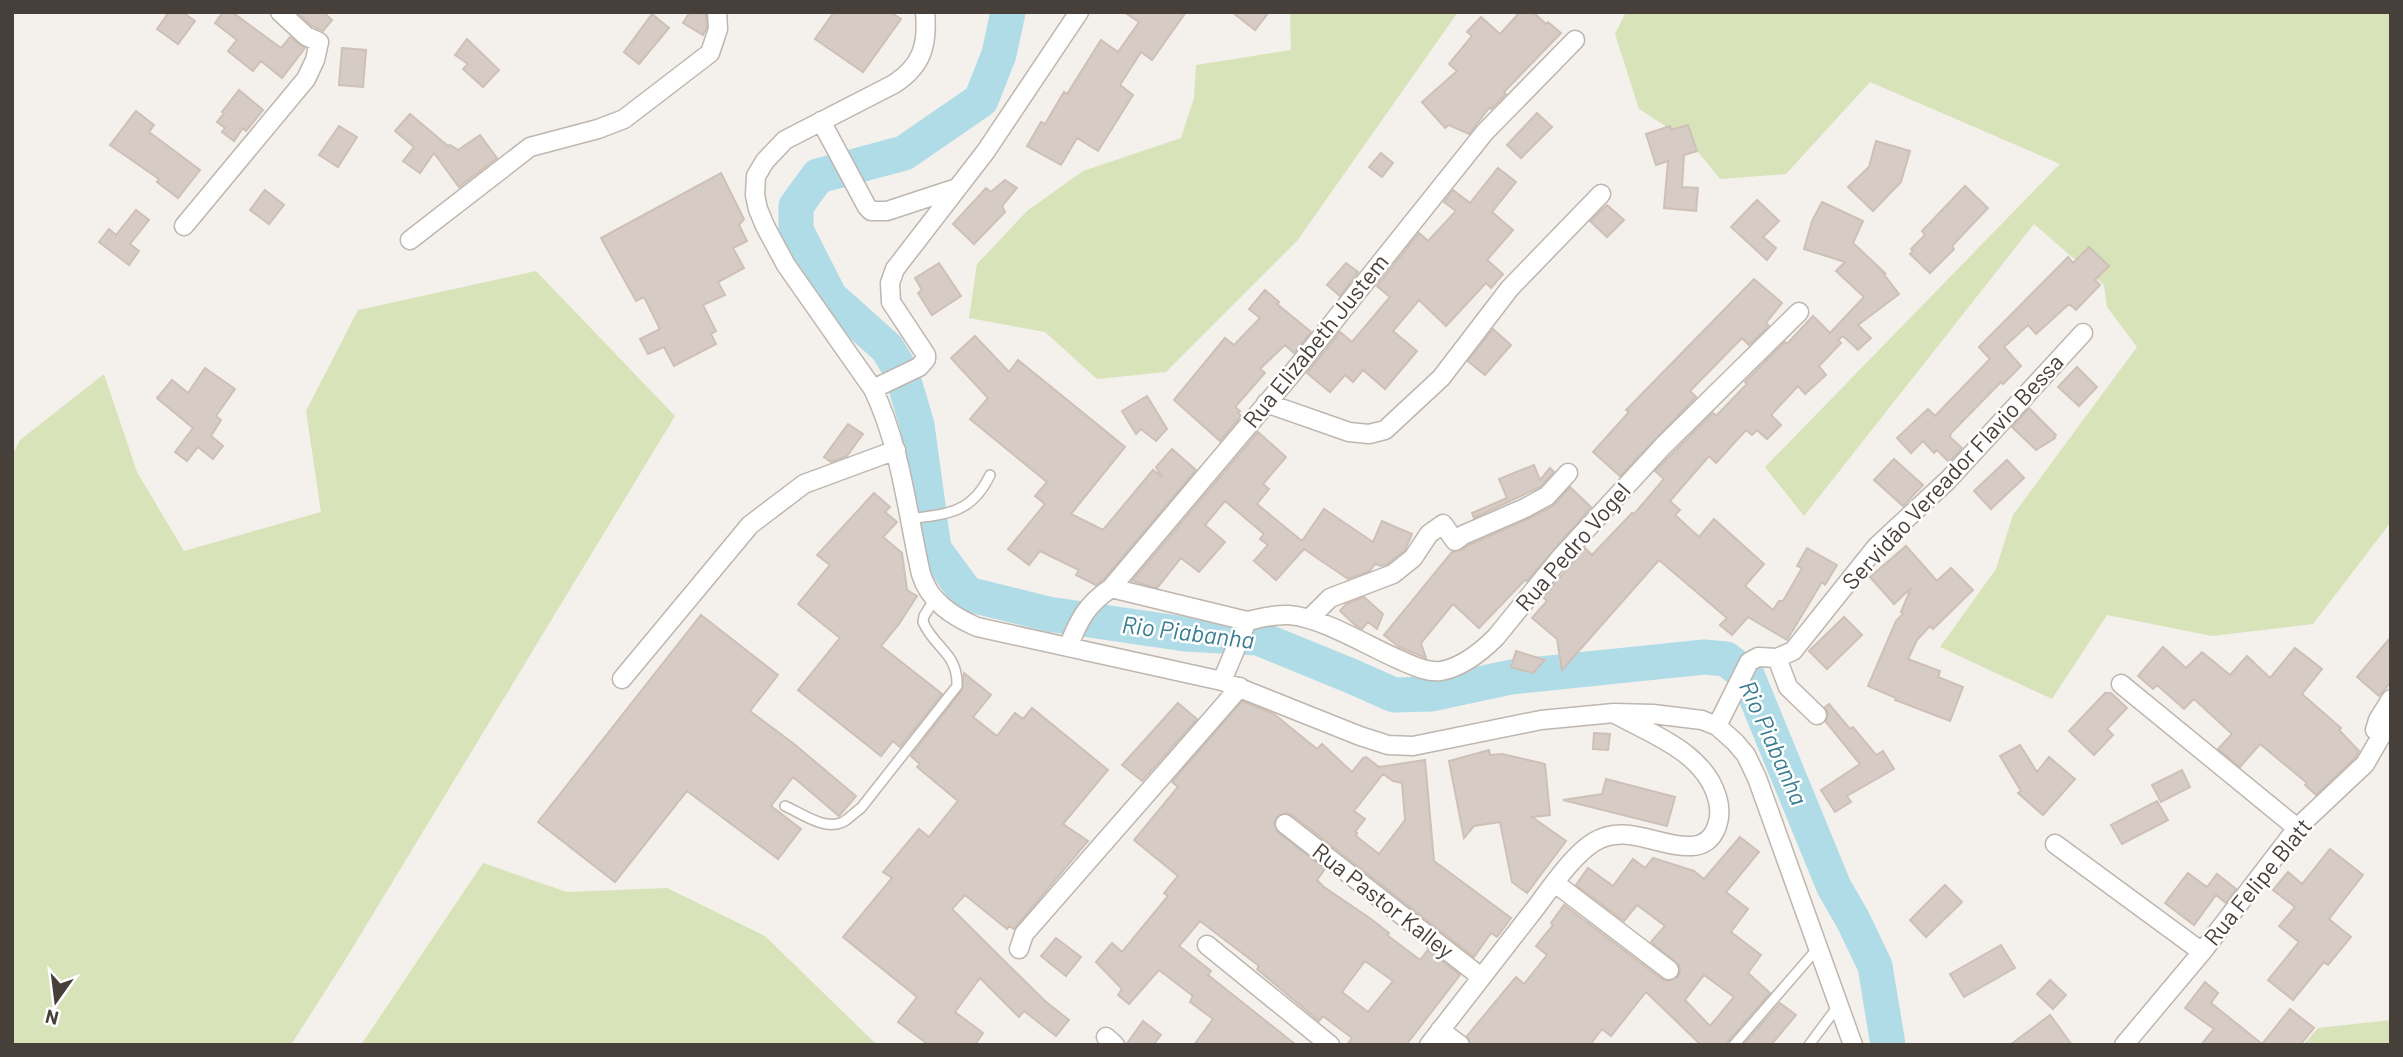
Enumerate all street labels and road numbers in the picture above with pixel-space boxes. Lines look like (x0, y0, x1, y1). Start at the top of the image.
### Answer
street label: Rua Elizabeth Justem (1236, 248, 1394, 433)
street label: Servidão Vereador Flavio Bessa (1836, 348, 2069, 595)
street label: Rua Pedro Vogel (1509, 476, 1636, 616)
street label: Rua Felipe Blatt (2197, 812, 2317, 951)
street label: Rua Pastor Kalley (1307, 836, 1460, 964)

